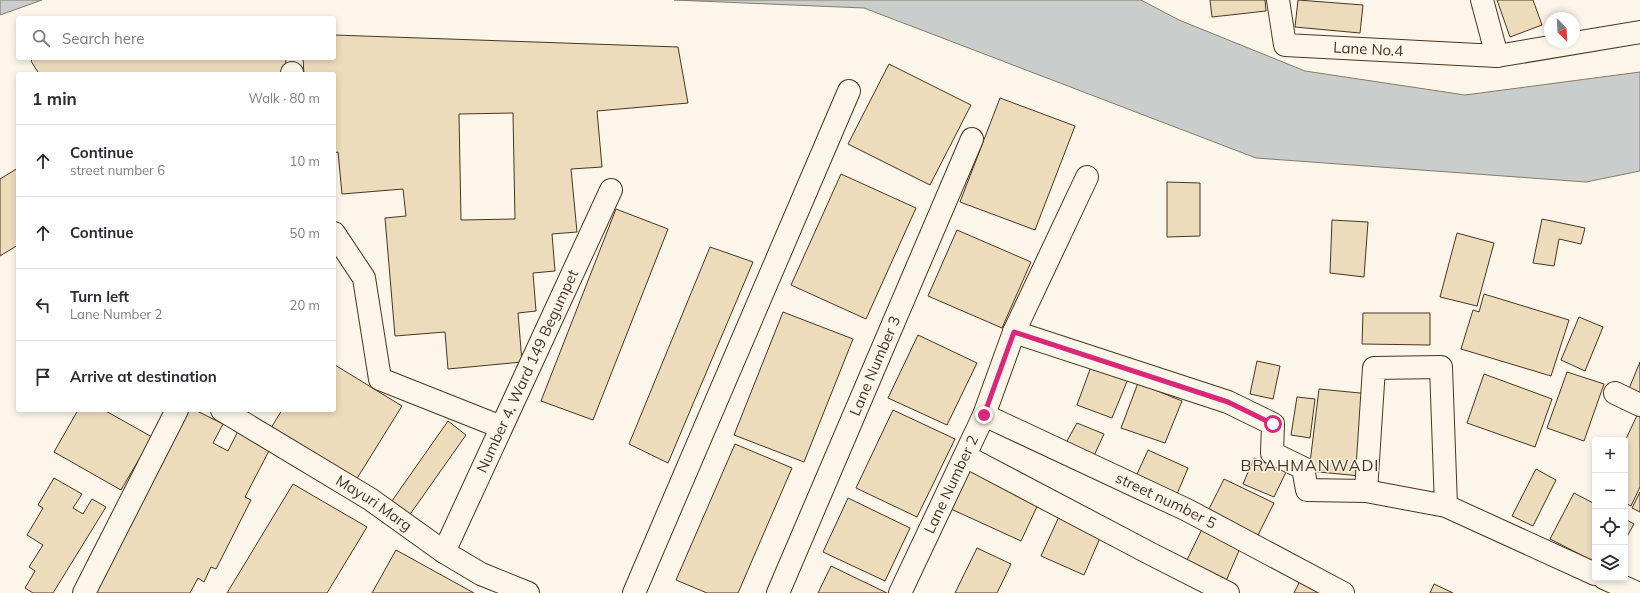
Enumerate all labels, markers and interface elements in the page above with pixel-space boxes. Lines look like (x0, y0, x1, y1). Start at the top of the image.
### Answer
north arrow (1544, 12, 1580, 48)
search box (16, 16, 336, 60)
icon: search (30, 27, 52, 49)
text: Search here (62, 29, 144, 48)
street label: Lane No.4 (1333, 38, 1404, 60)
text: 1 min (32, 88, 77, 109)
text: Walk · 80 m (249, 90, 320, 106)
text: Continue (70, 143, 133, 162)
icon: ahead (32, 150, 54, 172)
text: 10 m (290, 153, 320, 169)
text: street number 6 (70, 162, 165, 178)
icon: ahead (32, 222, 54, 244)
text: Continue (70, 223, 133, 242)
text: 50 m (290, 225, 320, 241)
street label: Number 4, Ward 149 Begumpet (472, 266, 582, 476)
text: Turn left (70, 287, 129, 306)
icon: left (32, 294, 54, 316)
text: 20 m (290, 297, 320, 313)
text: Lane Number 2 (70, 306, 162, 322)
street label: Lane Number 3 (845, 313, 904, 418)
icon: arrive (32, 366, 54, 388)
text: Arrive at destination (70, 367, 217, 386)
route end (975, 406, 993, 424)
route start (1264, 415, 1282, 433)
street label: Lane Number 2 (919, 432, 982, 537)
map controls (1592, 437, 1628, 581)
button: + (1592, 437, 1628, 473)
district label: BRAHMANWADI (1241, 455, 1380, 475)
street label: street number 5 (1113, 468, 1220, 533)
street label: Mayuri Marg (332, 471, 416, 535)
button: − (1592, 473, 1628, 509)
button: locate (1592, 509, 1628, 545)
button: layers (1592, 545, 1628, 581)

